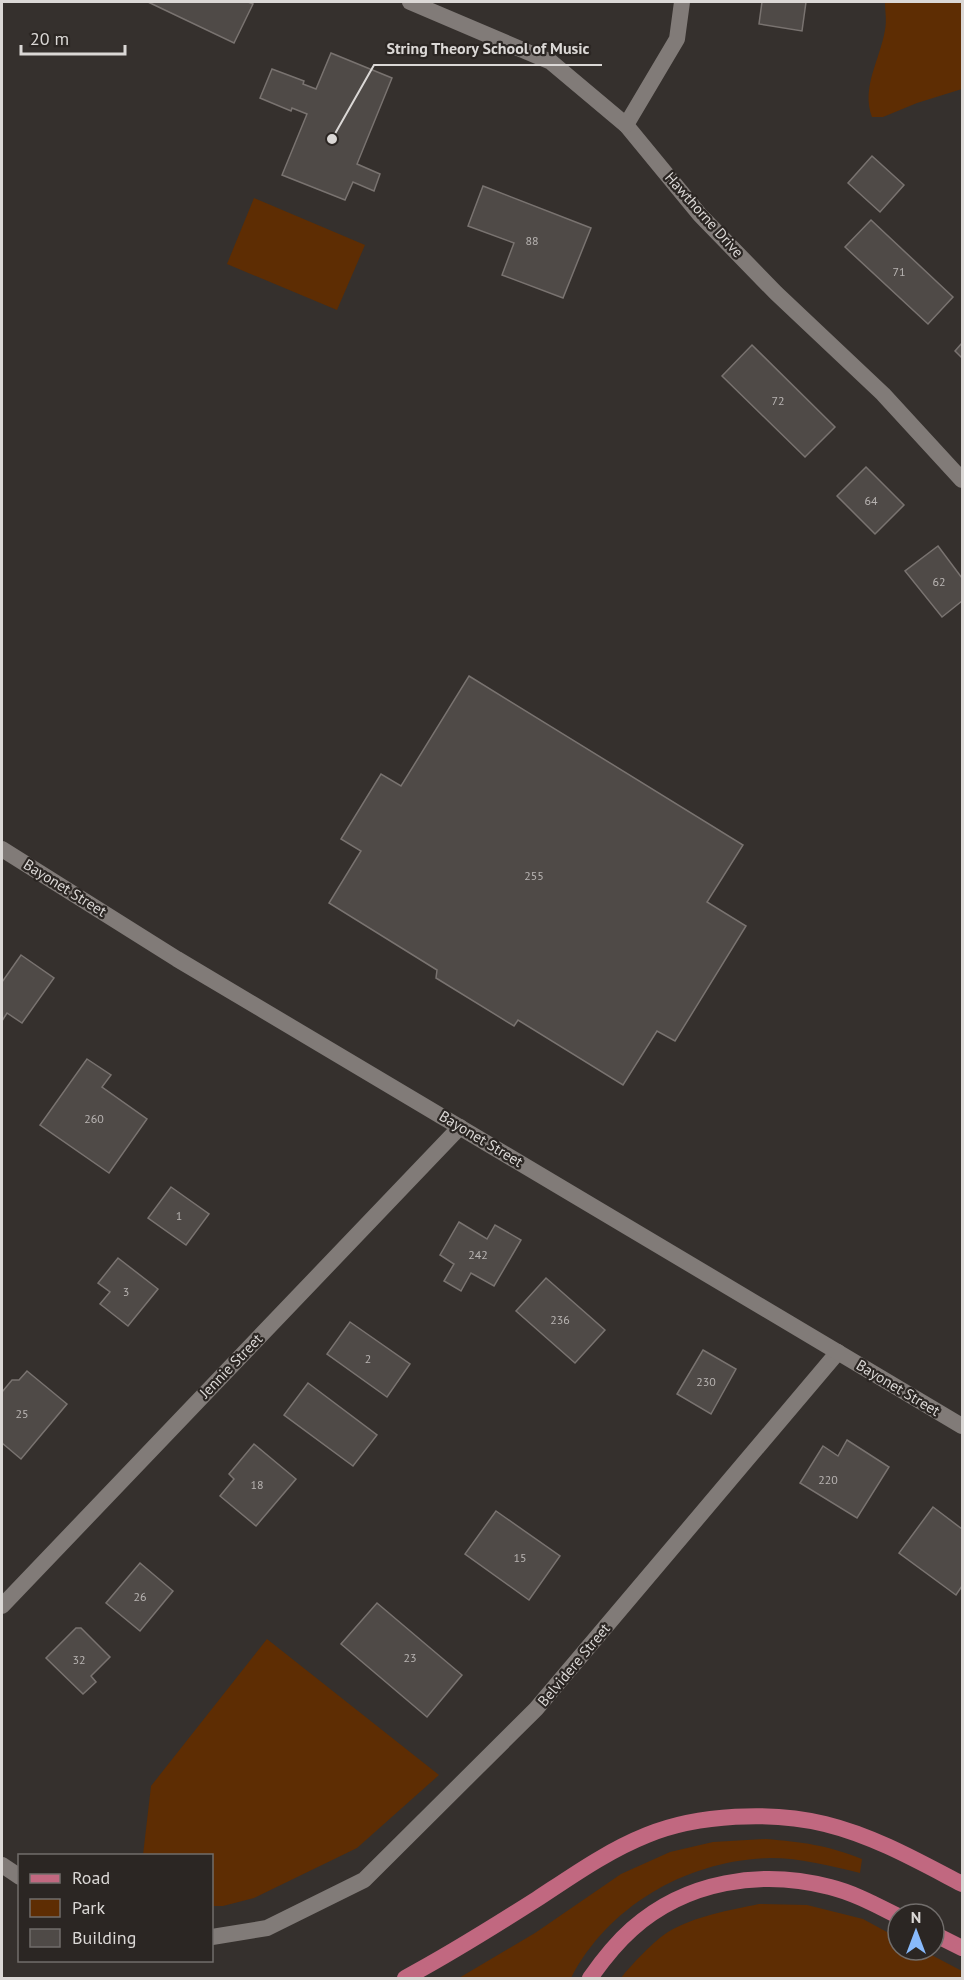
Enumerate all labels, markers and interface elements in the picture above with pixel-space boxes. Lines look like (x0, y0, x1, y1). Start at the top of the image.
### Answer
scale bar (21, 18, 124, 56)
text: 20 m (30, 27, 69, 50)
callout: String Theory School of Music (374, 31, 602, 65)
text: String Theory School of Music (387, 38, 590, 58)
street label: Hawthorne Drive (661, 168, 748, 261)
house number: 88 (525, 233, 539, 248)
house number: 71 (892, 264, 906, 279)
house number: 72 (771, 393, 785, 408)
house number: 64 (864, 493, 878, 508)
house number: 62 (932, 574, 946, 589)
street label: Bayonet Street (20, 855, 110, 921)
house number: 255 (524, 868, 544, 883)
street label: Bayonet Street (436, 1106, 527, 1171)
house number: 260 (84, 1111, 104, 1126)
house number: 1 (176, 1208, 182, 1223)
house number: 242 (468, 1247, 488, 1262)
house number: 3 (123, 1284, 129, 1299)
house number: 236 (550, 1312, 570, 1327)
street label: Jennie Street (195, 1329, 266, 1403)
house number: 2 (365, 1351, 371, 1366)
street label: Bayonet Street (853, 1355, 944, 1420)
house number: 230 (696, 1374, 716, 1389)
house number: 25 (15, 1406, 29, 1421)
house number: 220 (818, 1472, 838, 1487)
house number: 18 (250, 1477, 264, 1492)
house number: 15 (513, 1550, 527, 1565)
house number: 26 (133, 1589, 147, 1604)
street label: Belvidere Street (533, 1619, 614, 1710)
house number: 23 (403, 1650, 417, 1665)
house number: 32 (72, 1652, 86, 1667)
legend (18, 1854, 213, 1962)
text: Road (72, 1866, 110, 1889)
text: Park (72, 1896, 105, 1919)
north arrow (886, 1902, 946, 1962)
text: N (911, 1907, 921, 1927)
text: Building (72, 1926, 136, 1949)

